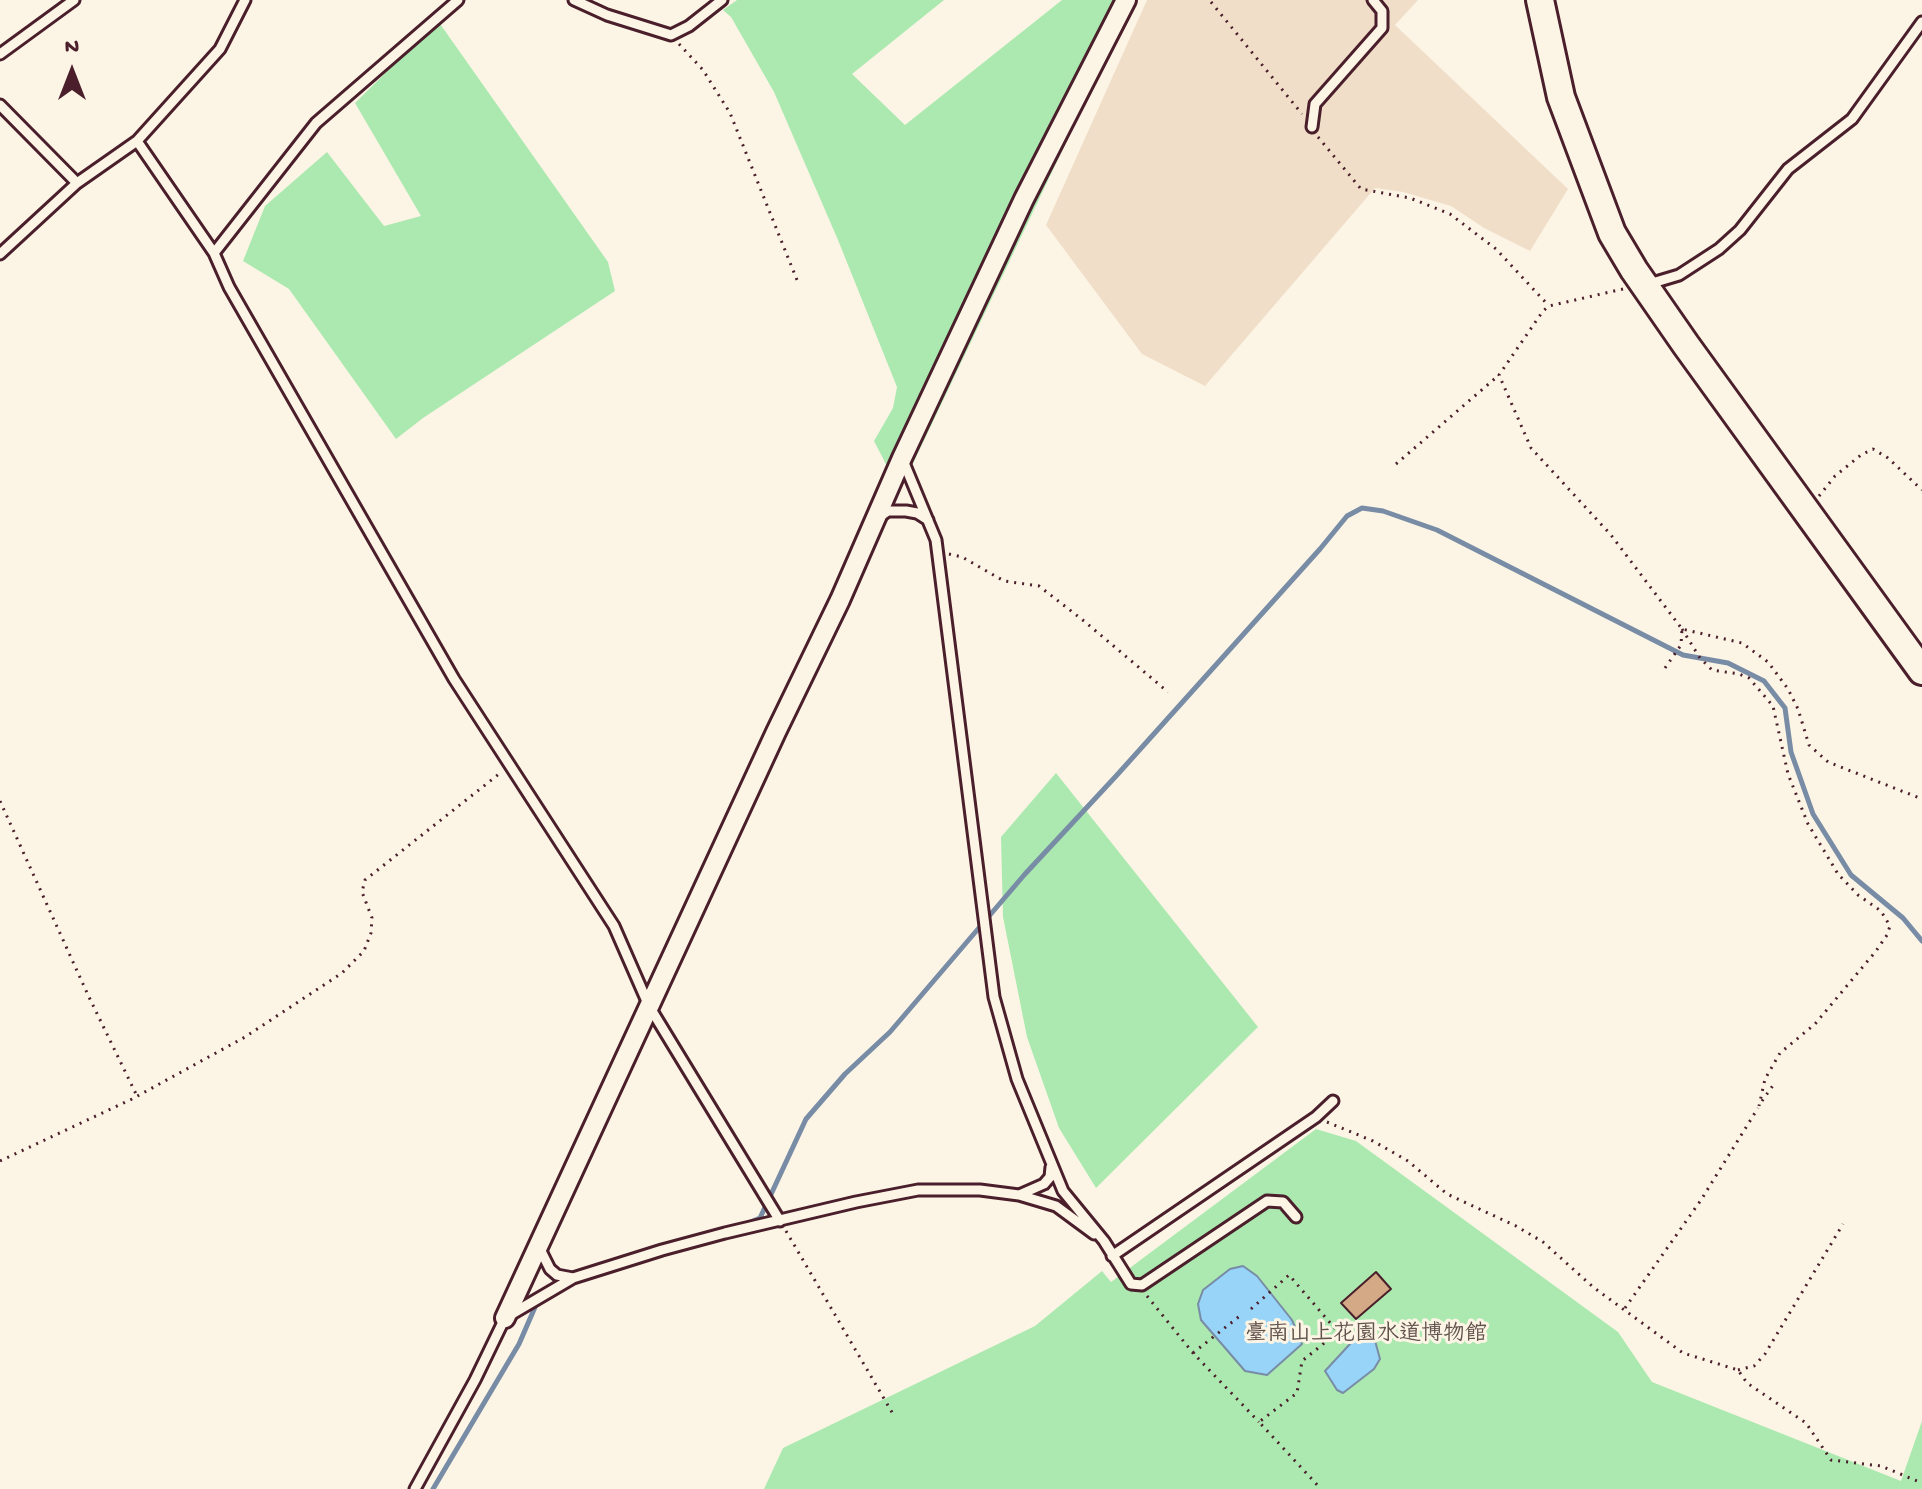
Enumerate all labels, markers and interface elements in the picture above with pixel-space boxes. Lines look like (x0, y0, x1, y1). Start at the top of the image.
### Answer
north arrow (32, 32, 112, 112)
text: N (65, 35, 79, 61)
park label: 臺南山上花園水道博物館 (1245, 1323, 1487, 1349)

